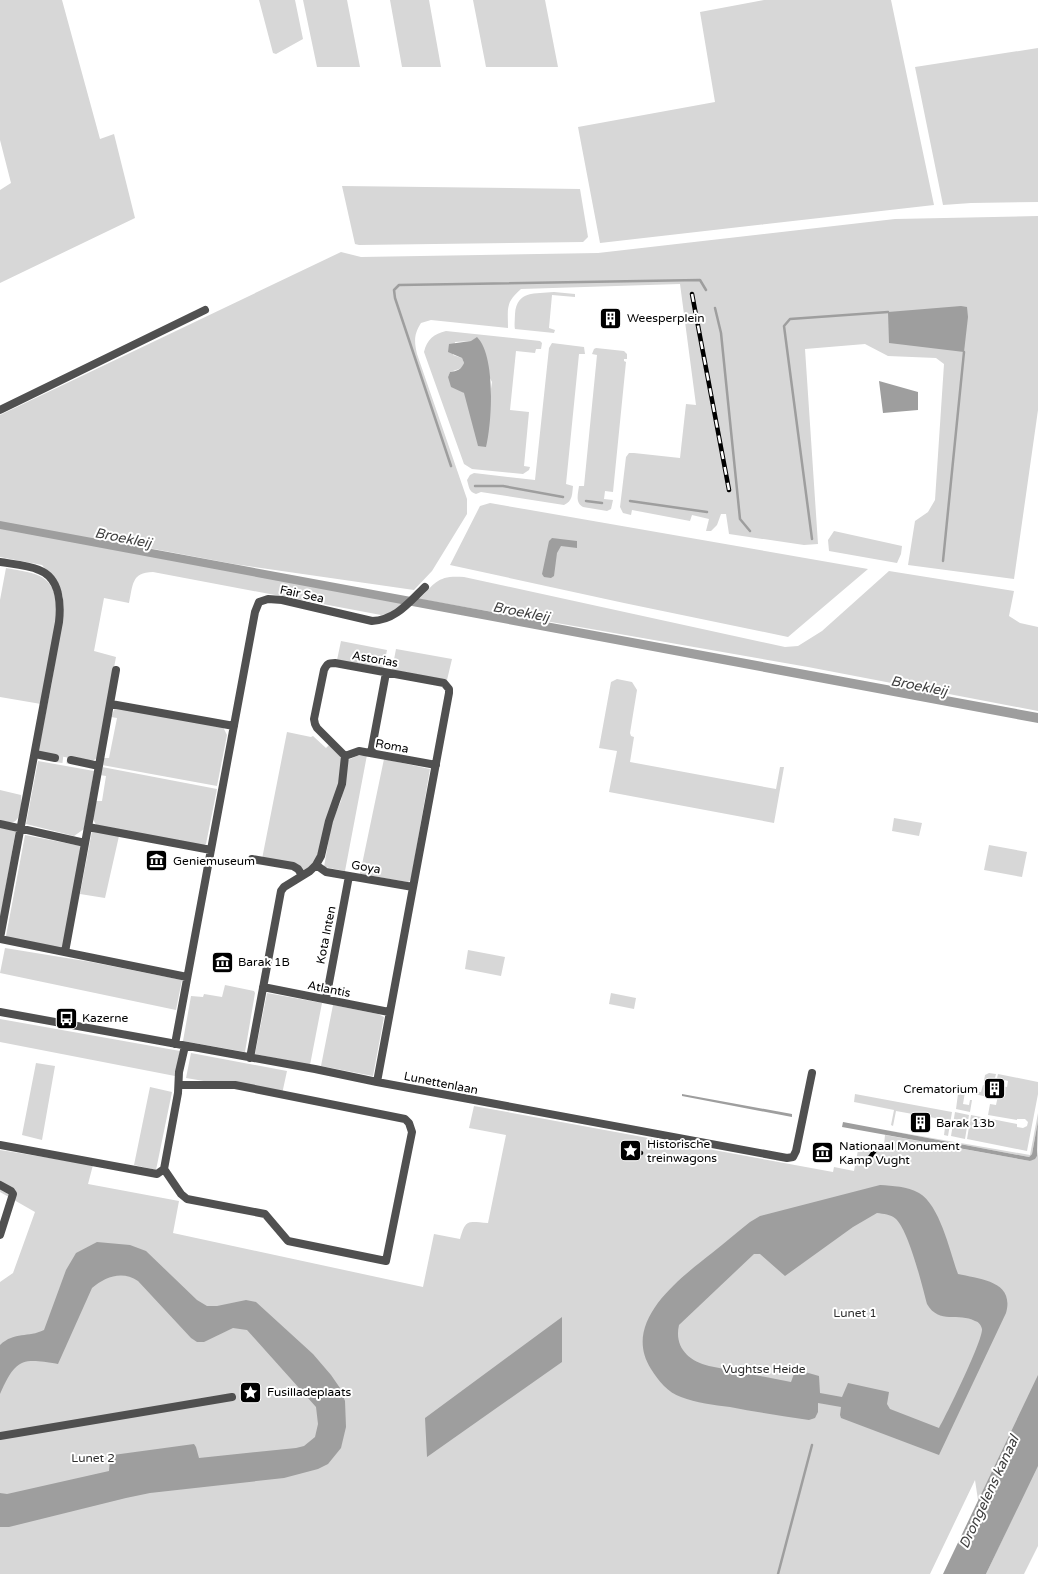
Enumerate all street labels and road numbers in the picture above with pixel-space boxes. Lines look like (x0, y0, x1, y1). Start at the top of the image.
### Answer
street label: Fair Sea (279, 582, 325, 606)
street label: Astorias (351, 648, 399, 670)
street label: Roma (374, 736, 410, 756)
street label: Goya (350, 858, 382, 876)
street label: Kota Inten (314, 905, 338, 965)
street label: Atlantis (306, 978, 352, 1000)
street label: Lunettenlaan (403, 1069, 479, 1097)

